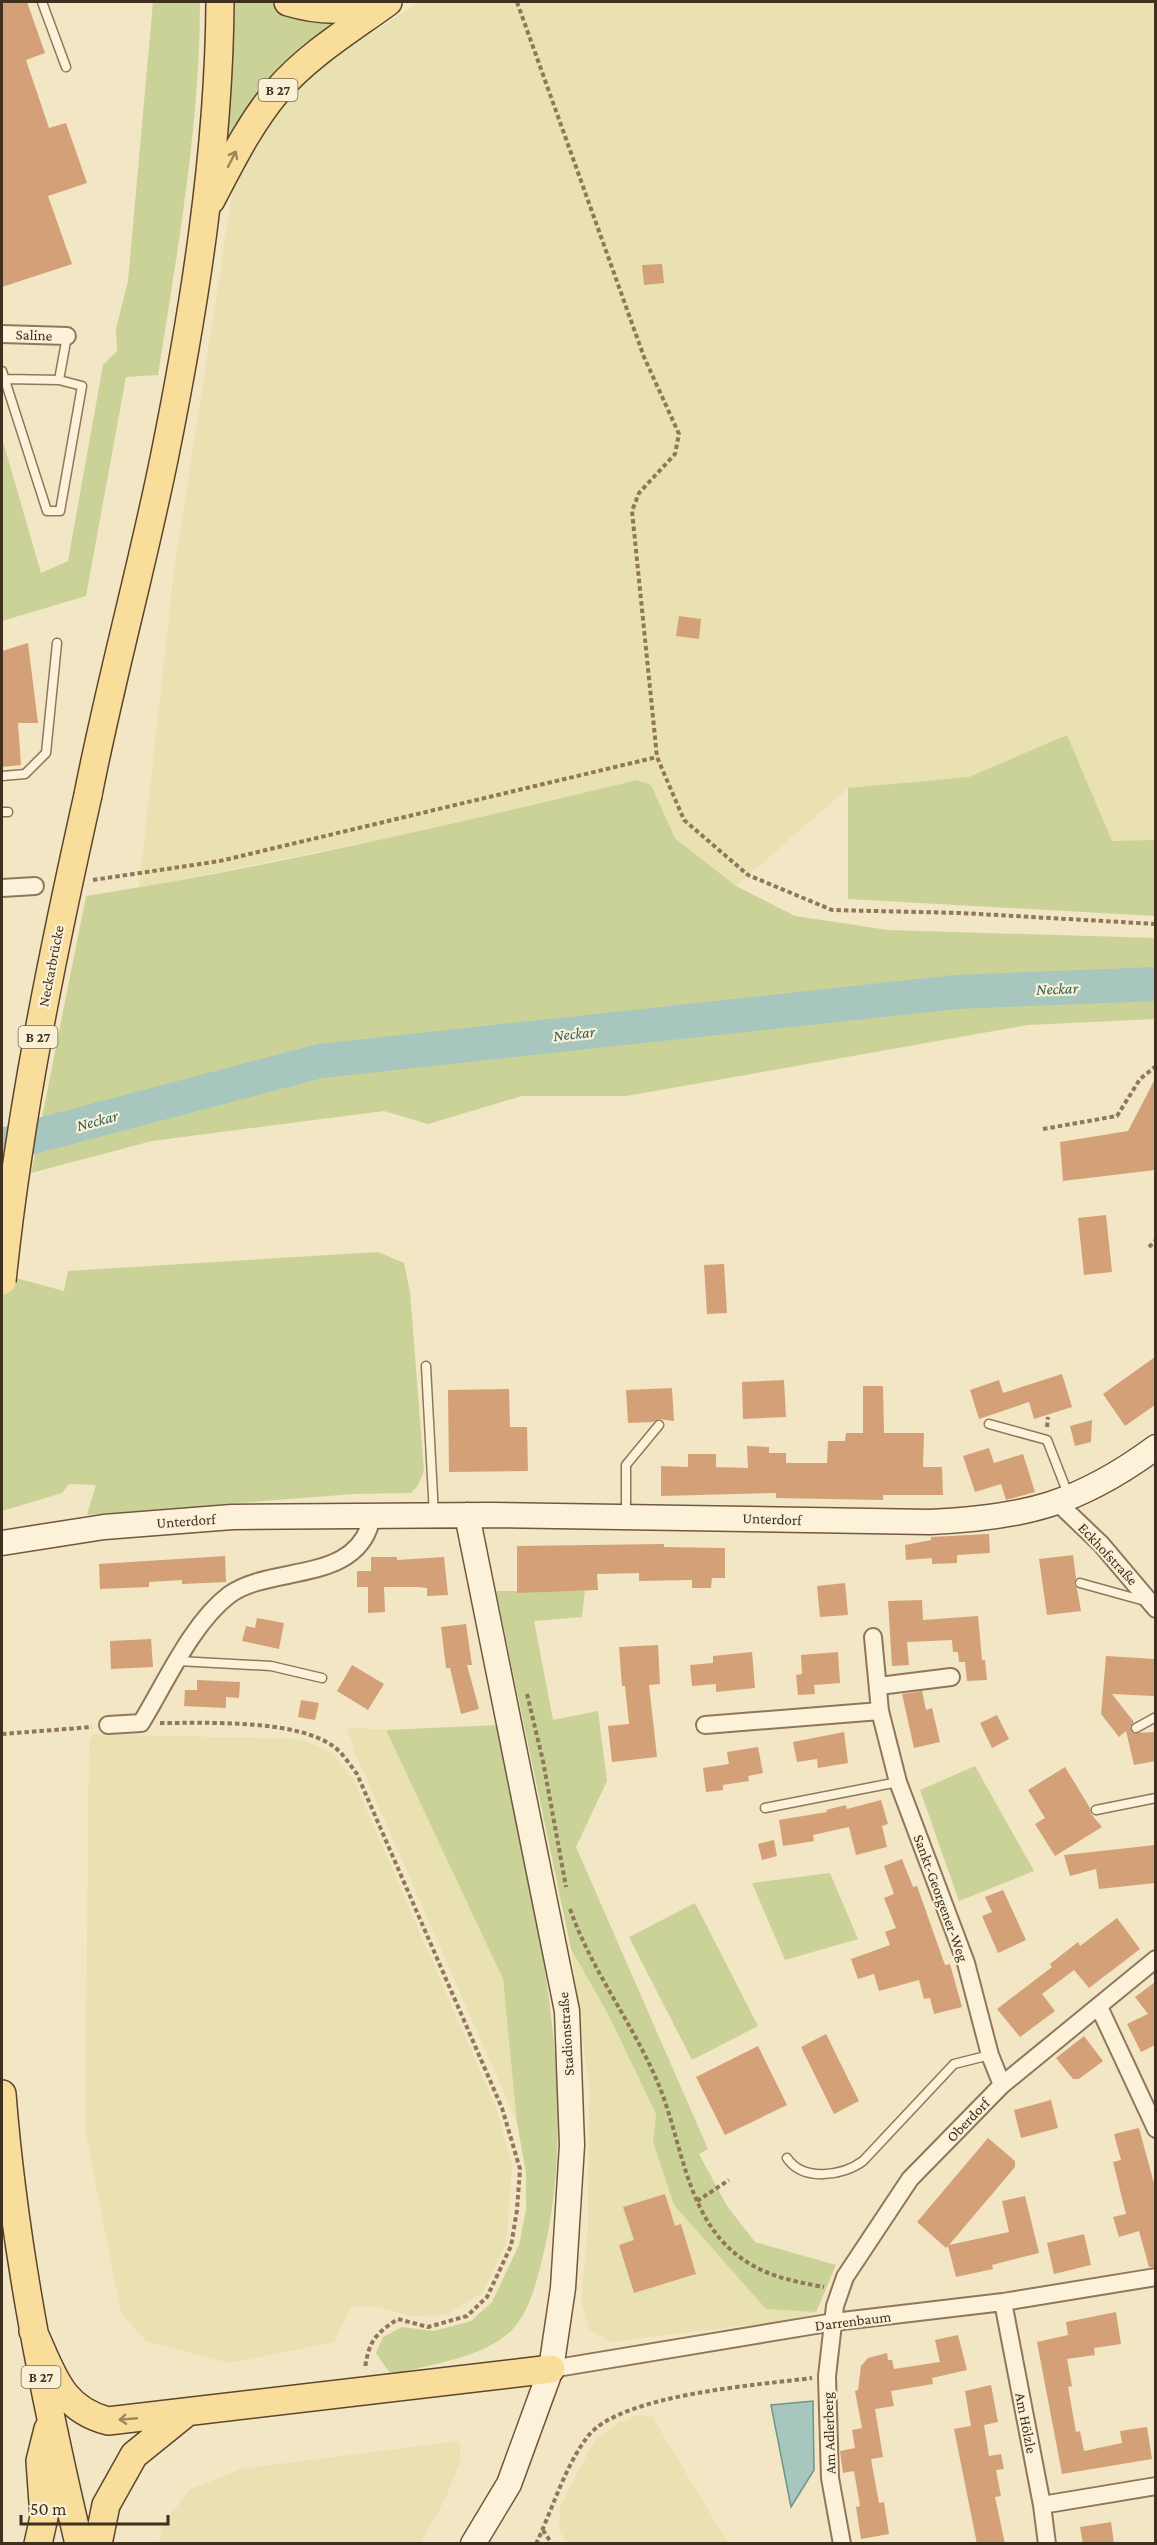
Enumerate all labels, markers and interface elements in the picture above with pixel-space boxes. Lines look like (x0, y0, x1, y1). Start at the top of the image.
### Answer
road number: B 27 (258, 79, 298, 101)
one-way arrow (226, 151, 238, 169)
street label: Saline (15, 326, 53, 344)
street label: Neckarbrücke (35, 924, 67, 1008)
water label: Neckar (1036, 979, 1079, 998)
water label: Neckar (552, 1023, 596, 1044)
road number: B 27 (18, 1026, 57, 1048)
water label: Neckar (75, 1107, 120, 1134)
street label: Unterdorf (742, 1510, 803, 1528)
street label: Unterdorf (156, 1511, 218, 1531)
street label: Eckhofstraße (1075, 1520, 1141, 1589)
street label: Sankt-Georgener-Weg (910, 1832, 971, 1964)
street label: Stadionstraße (555, 1991, 577, 2076)
street label: Oberdorf (943, 2094, 994, 2145)
street label: Darrenbaum (814, 2308, 892, 2334)
road number: B 27 (22, 2366, 60, 2388)
street label: Am Hölzle (1012, 2391, 1040, 2455)
street label: Am Adlerberg (820, 2392, 839, 2474)
one-way arrow (118, 2414, 138, 2425)
scale bar (21, 2488, 168, 2526)
text: 50 m (30, 2499, 67, 2519)

